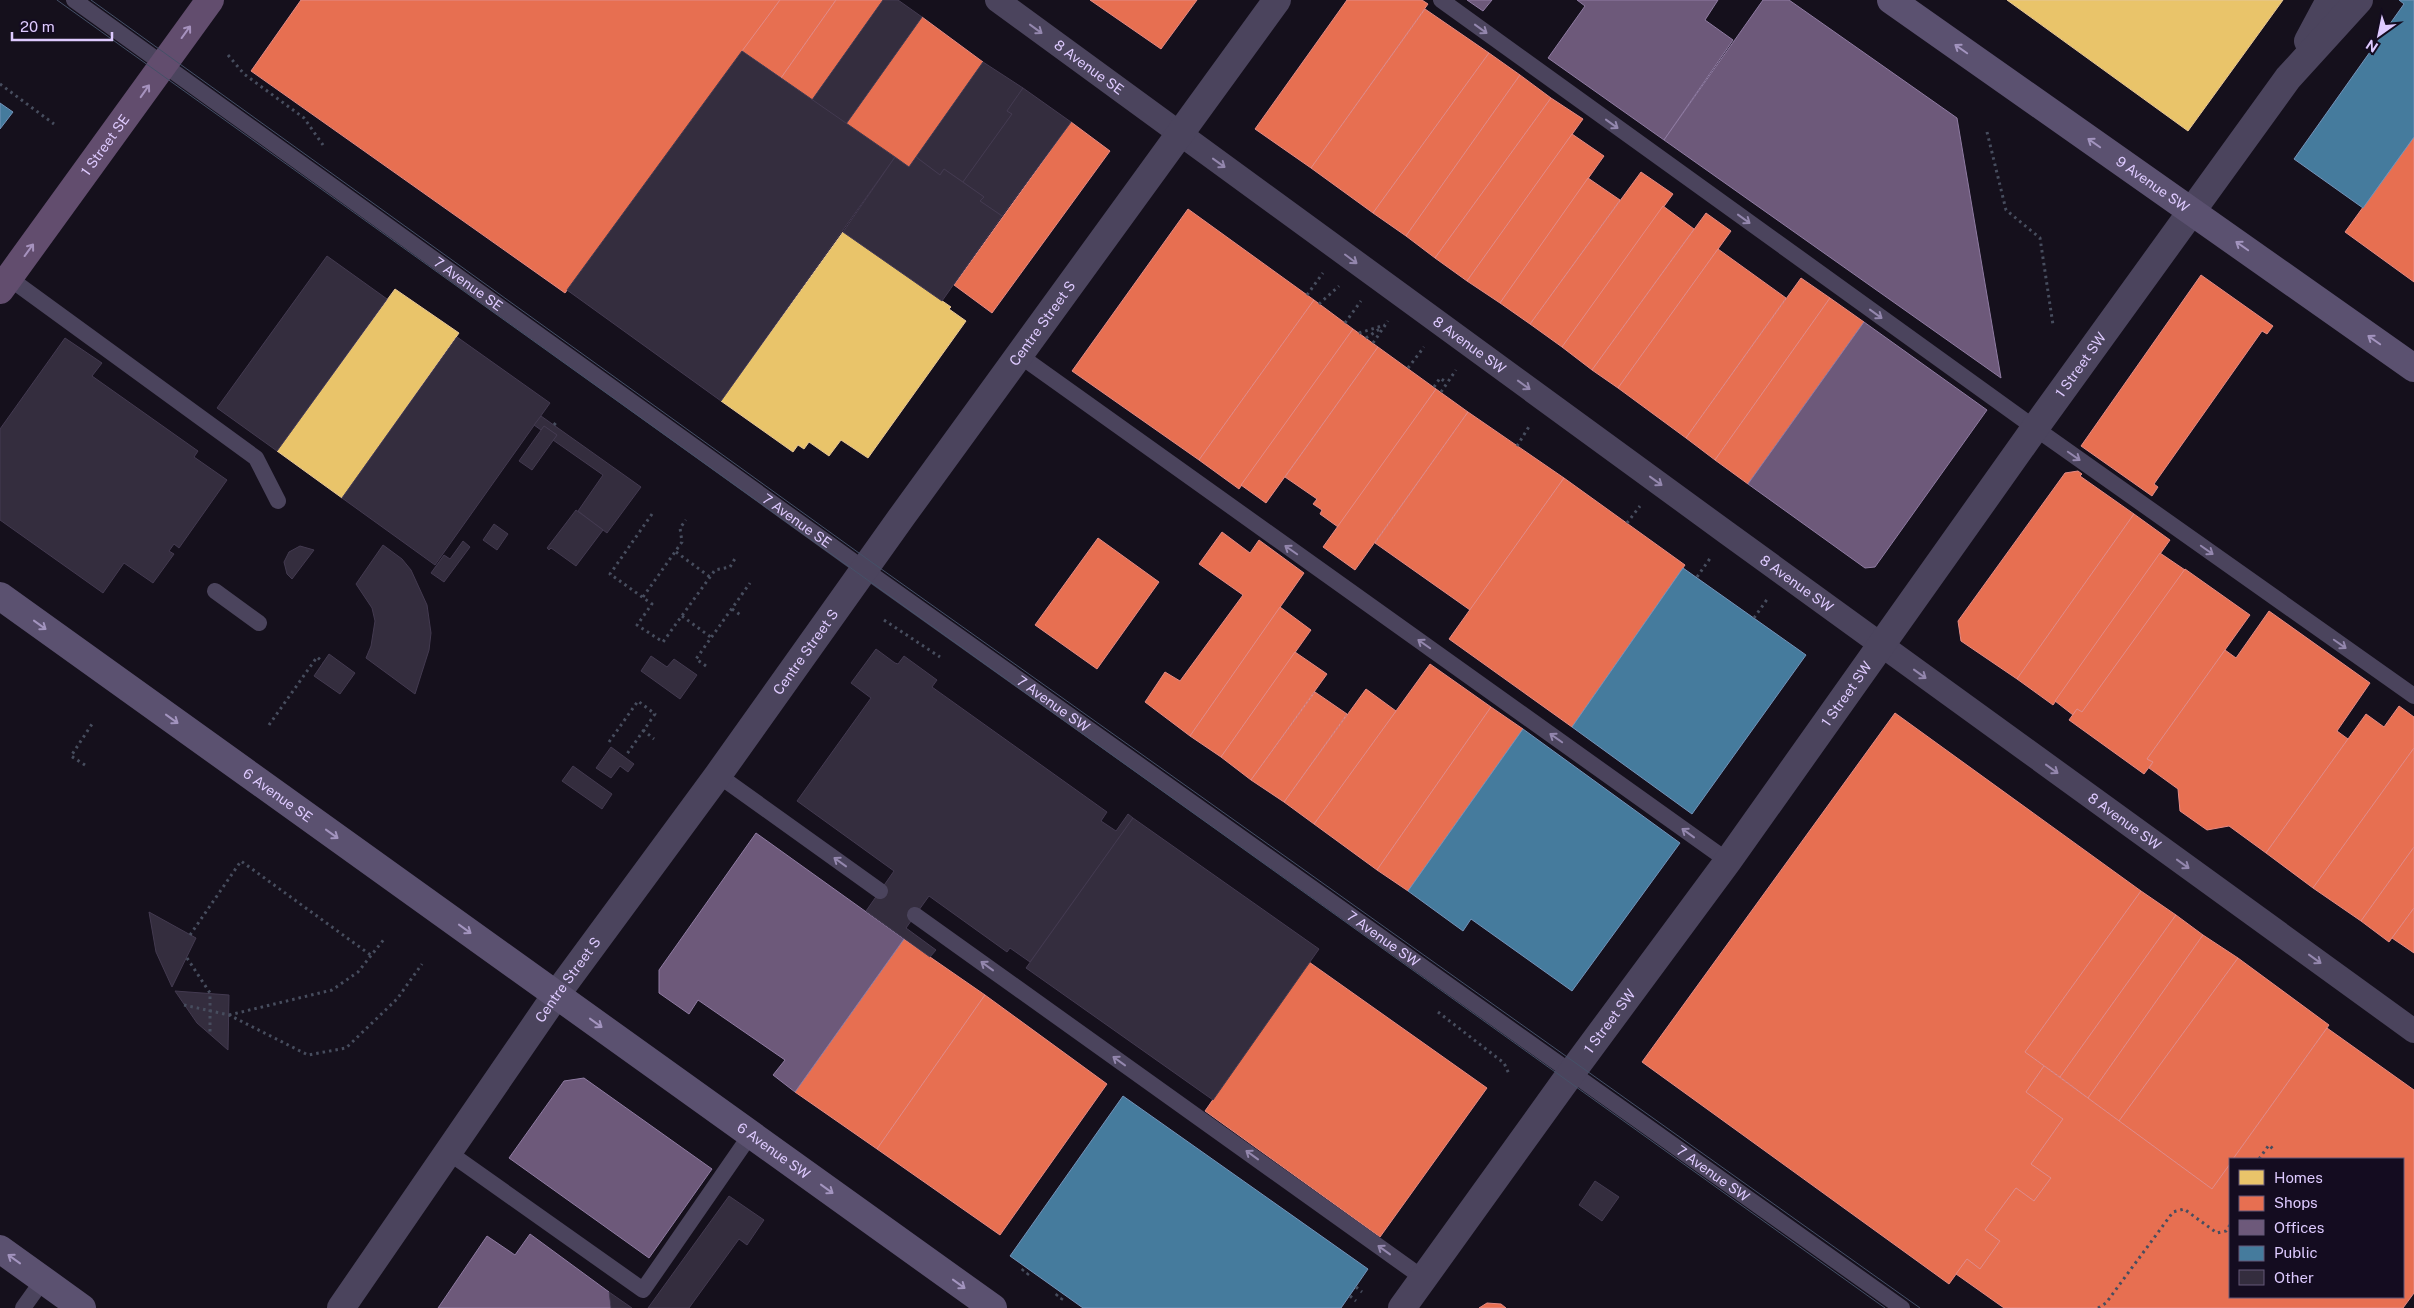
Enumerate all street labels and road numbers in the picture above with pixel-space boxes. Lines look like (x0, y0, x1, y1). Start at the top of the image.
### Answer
street label: 8 Avenue SE (1051, 37, 1127, 98)
street label: 1 Street SE (78, 111, 132, 179)
street label: 9 Avenue SW (2113, 153, 2193, 216)
street label: 7 Avenue SE (431, 254, 506, 314)
street label: Centre Street S (1006, 278, 1078, 369)
street label: 8 Avenue SW (1430, 313, 1510, 377)
street label: 1 Street SW (2052, 329, 2110, 400)
street label: 7 Avenue SE (759, 490, 835, 551)
street label: 8 Avenue SW (1757, 552, 1837, 616)
street label: Centre Street S (770, 606, 841, 698)
street label: 1 Street SW (1818, 658, 1875, 730)
street label: 7 Avenue SW (1014, 672, 1093, 736)
street label: 6 Avenue SE (240, 765, 316, 826)
street label: 8 Avenue SW (2085, 789, 2165, 853)
street label: 7 Avenue SW (1344, 907, 1423, 970)
street label: Centre Street S (532, 934, 604, 1025)
street label: 1 Street SW (1580, 985, 1639, 1056)
street label: 6 Avenue SW (734, 1119, 814, 1183)
street label: 7 Avenue SW (1674, 1142, 1753, 1205)

